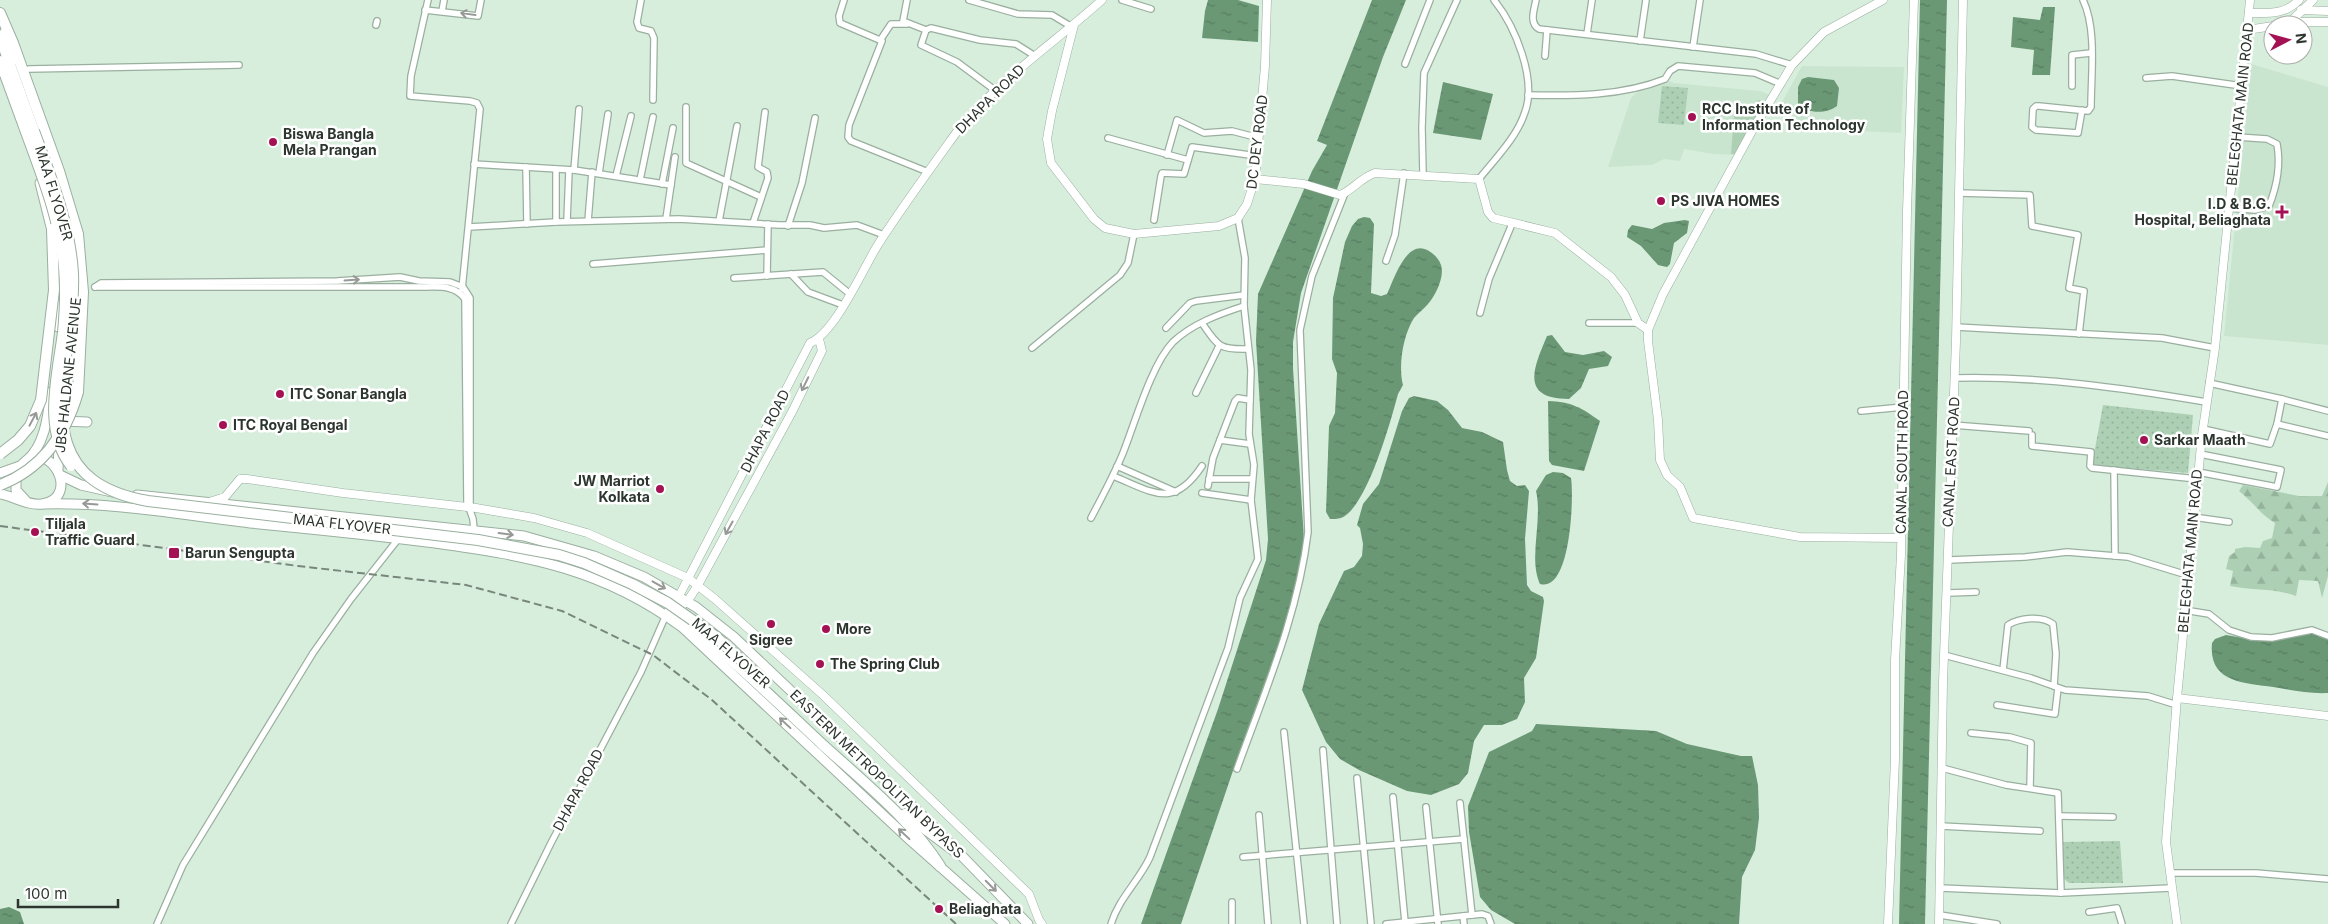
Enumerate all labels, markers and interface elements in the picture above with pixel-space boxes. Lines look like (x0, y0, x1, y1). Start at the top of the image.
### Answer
one-way arrow (461, 9, 477, 19)
north arrow (2263, 15, 2313, 65)
street label: BELEGHATA MAIN ROAD (2222, 21, 2257, 187)
text: N (2292, 32, 2310, 45)
street label: DHAPA ROAD (952, 61, 1028, 137)
street label: DC DEY ROAD (1242, 94, 1271, 190)
place label: RCC Institute of Information Technology (1702, 100, 1866, 133)
marker: RCC Institute of Information Technology (1686, 111, 1698, 123)
place label: Biswa Bangla Mela Prangan (283, 125, 377, 158)
marker: Biswa Bangla Mela Prangan (267, 136, 279, 148)
street label: MAA FLYOVER (32, 143, 77, 242)
place label: PS JIVA HOMES (1671, 192, 1780, 209)
marker: PS JIVA HOMES (1655, 195, 1667, 207)
place label: I.D & B.G. Hospital, Beliaghata (2134, 195, 2271, 228)
marker: I.D & B.G. Hospital, Beliaghata (2275, 205, 2289, 219)
one-way arrow (344, 276, 360, 285)
street label: JBS HALDANE AVENUE (51, 296, 84, 454)
one-way arrow (800, 376, 810, 391)
place label: ITC Sonar Bangla (290, 385, 407, 402)
street label: DHAPA ROAD (736, 387, 793, 475)
marker: ITC Sonar Bangla (274, 388, 286, 400)
street label: CANAL SOUTH ROAD (1892, 390, 1911, 534)
street label: CANAL EAST ROAD (1939, 396, 1962, 528)
one-way arrow (29, 412, 38, 427)
place label: ITC Royal Bengal (233, 416, 347, 433)
marker: ITC Royal Bengal (217, 419, 229, 431)
place label: Sarkar Maath (2154, 431, 2246, 448)
marker: Sarkar Maath (2138, 434, 2150, 446)
street label: BELEGHATA MAIN ROAD (2174, 468, 2205, 634)
place label: JW Marriot Kolkata (574, 472, 650, 505)
marker: JW Marriot Kolkata (654, 483, 666, 495)
one-way arrow (82, 499, 98, 509)
street label: MAA FLYOVER (292, 510, 392, 537)
place label: Tiljala Traffic Guard (45, 515, 135, 548)
one-way arrow (724, 520, 734, 535)
marker: Tiljala Traffic Guard (29, 526, 41, 538)
one-way arrow (498, 529, 514, 539)
place label: Barun Sengupta (185, 544, 295, 561)
marker: Barun Sengupta (167, 546, 181, 560)
one-way arrow (652, 580, 667, 590)
street label: MAA FLYOVER (689, 614, 774, 691)
marker: Sigree (765, 618, 777, 630)
place label: More (836, 620, 871, 637)
marker: More (820, 623, 832, 635)
place label: Sigree (749, 631, 793, 648)
place label: The Spring Club (830, 655, 940, 672)
marker: The Spring Club (814, 658, 826, 670)
street label: EASTERN METROPOLITAN BYPASS (787, 686, 968, 862)
one-way arrow (779, 717, 791, 729)
street label: DHAPA ROAD (549, 746, 606, 834)
one-way arrow (897, 828, 910, 840)
scale bar (18, 876, 118, 908)
one-way arrow (985, 879, 997, 891)
text: 100 m (25, 884, 67, 903)
place label: Beliaghata (949, 900, 1021, 917)
marker: Beliaghata (933, 903, 945, 915)

